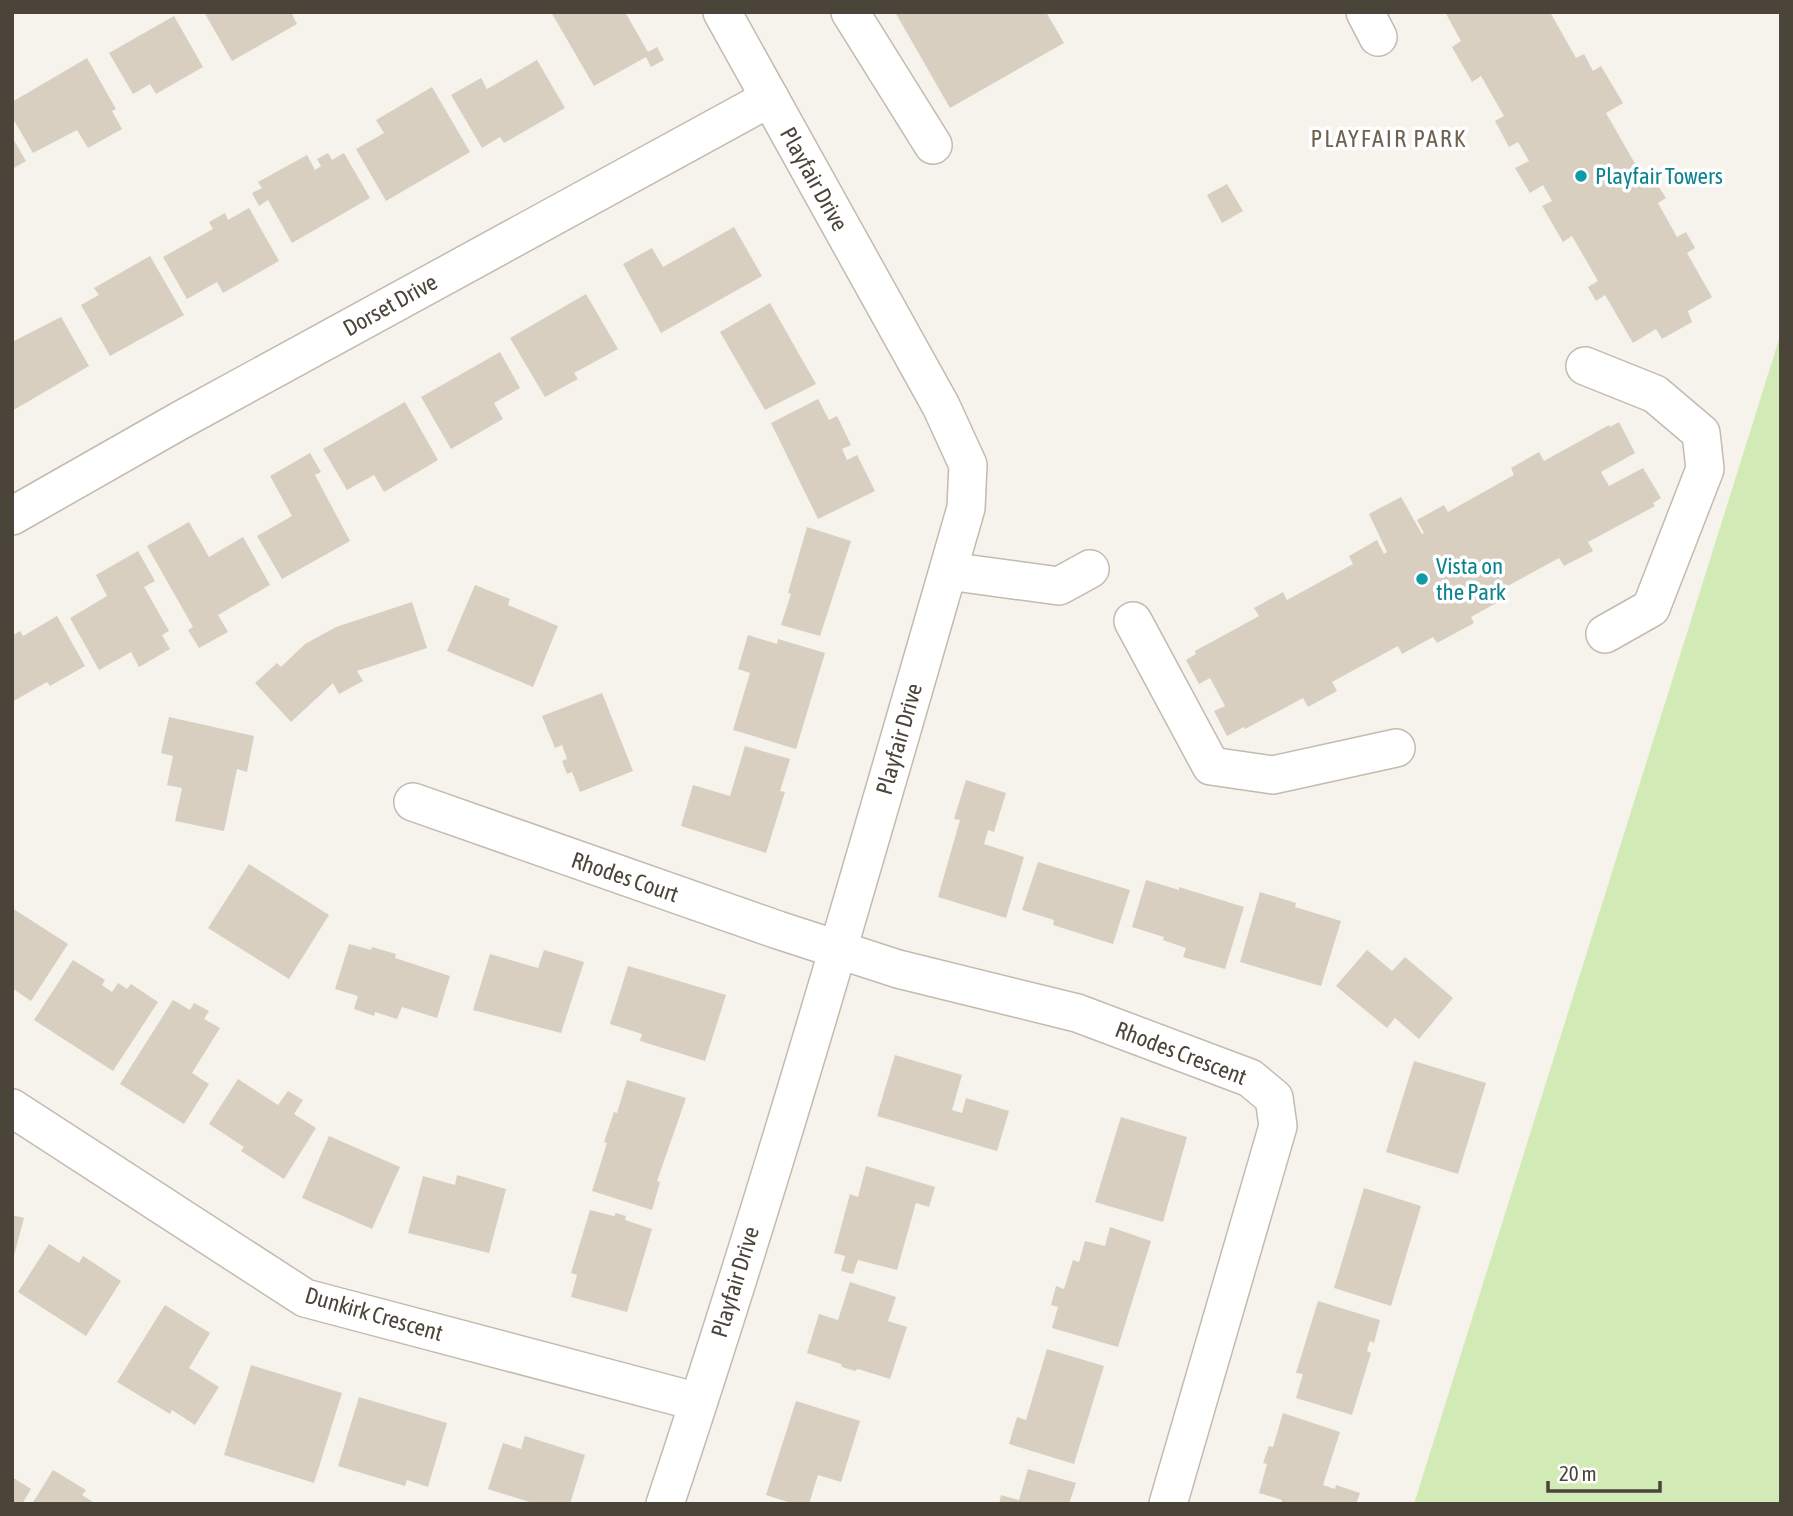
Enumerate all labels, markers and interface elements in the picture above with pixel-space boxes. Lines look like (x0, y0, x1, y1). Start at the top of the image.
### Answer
street label: Playfair Drive (775, 123, 853, 235)
district label: PLAYFAIR PARK (1311, 125, 1467, 152)
place label: Playfair Towers (1595, 163, 1723, 189)
marker: Playfair Towers (1573, 168, 1589, 184)
street label: Dorset Drive (338, 269, 442, 341)
place label: Vista on the Park (1436, 553, 1506, 605)
marker: Vista on the Park (1414, 571, 1430, 587)
street label: Playfair Drive (871, 680, 927, 798)
street label: Rhodes Court (568, 847, 682, 907)
street label: Rhodes Crescent (1112, 1016, 1250, 1090)
street label: Playfair Drive (706, 1223, 764, 1341)
street label: Dunkirk Crescent (302, 1282, 446, 1346)
scale bar (1548, 1450, 1660, 1494)
text: 20 m (1559, 1461, 1597, 1485)

